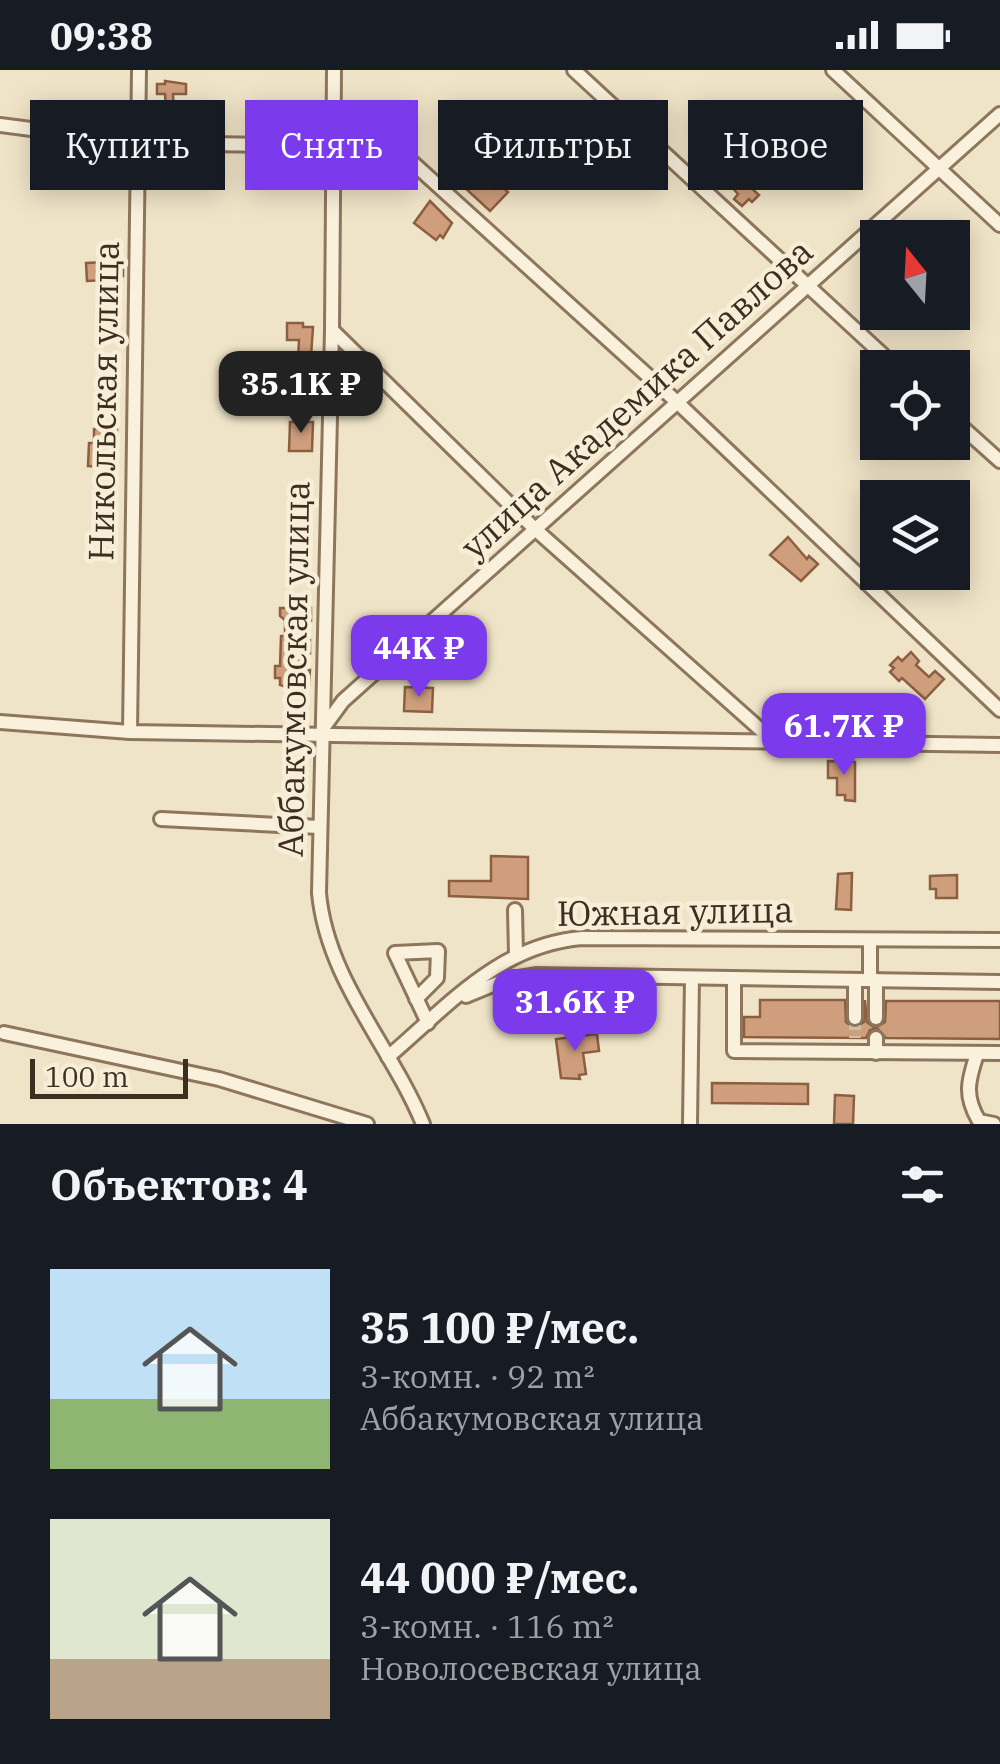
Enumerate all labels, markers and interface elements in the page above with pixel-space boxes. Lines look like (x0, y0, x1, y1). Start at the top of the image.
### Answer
text: 09:38 (50, 11, 153, 60)
chip: Купить (30, 100, 225, 190)
chip: Снять (245, 100, 418, 190)
chip: Фильтры (438, 100, 668, 190)
chip: Новое (688, 100, 863, 190)
north arrow (860, 220, 970, 330)
map controls (860, 220, 970, 590)
street label: улица Академика Павлова (451, 228, 822, 569)
street label: Никольская улица (77, 240, 129, 561)
button: locate (860, 350, 970, 460)
pin: 35.1K ₽ (209, 351, 393, 436)
text: 35.1K ₽ (241, 362, 361, 404)
button: layers (860, 480, 970, 590)
street label: Аббакумовская улица (267, 481, 319, 857)
pin: 44K ₽ (349, 615, 489, 700)
text: 44K ₽ (373, 626, 465, 668)
pin: 61.7K ₽ (752, 693, 936, 778)
text: 61.7K ₽ (784, 704, 904, 746)
street label: Южная улица (556, 886, 794, 936)
pin: 31.6K ₽ (483, 969, 667, 1054)
text: 31.6K ₽ (515, 980, 635, 1022)
scale bar (30, 1054, 188, 1098)
text: 100 m (45, 1058, 129, 1095)
text: Объектов: 4 (50, 1157, 308, 1212)
icon: filters (895, 1157, 950, 1212)
text: 35 100 ₽/мес. (360, 1300, 639, 1355)
icon: home (130, 1309, 250, 1429)
text: 3-комн. · 92 m² (360, 1355, 594, 1397)
text: Аббакумовская улица (360, 1397, 704, 1439)
text: 44 000 ₽/мес. (360, 1550, 639, 1605)
icon: home (130, 1559, 250, 1679)
text: 3-комн. · 116 m² (360, 1605, 614, 1647)
text: Новолосевская улица (360, 1647, 702, 1689)

